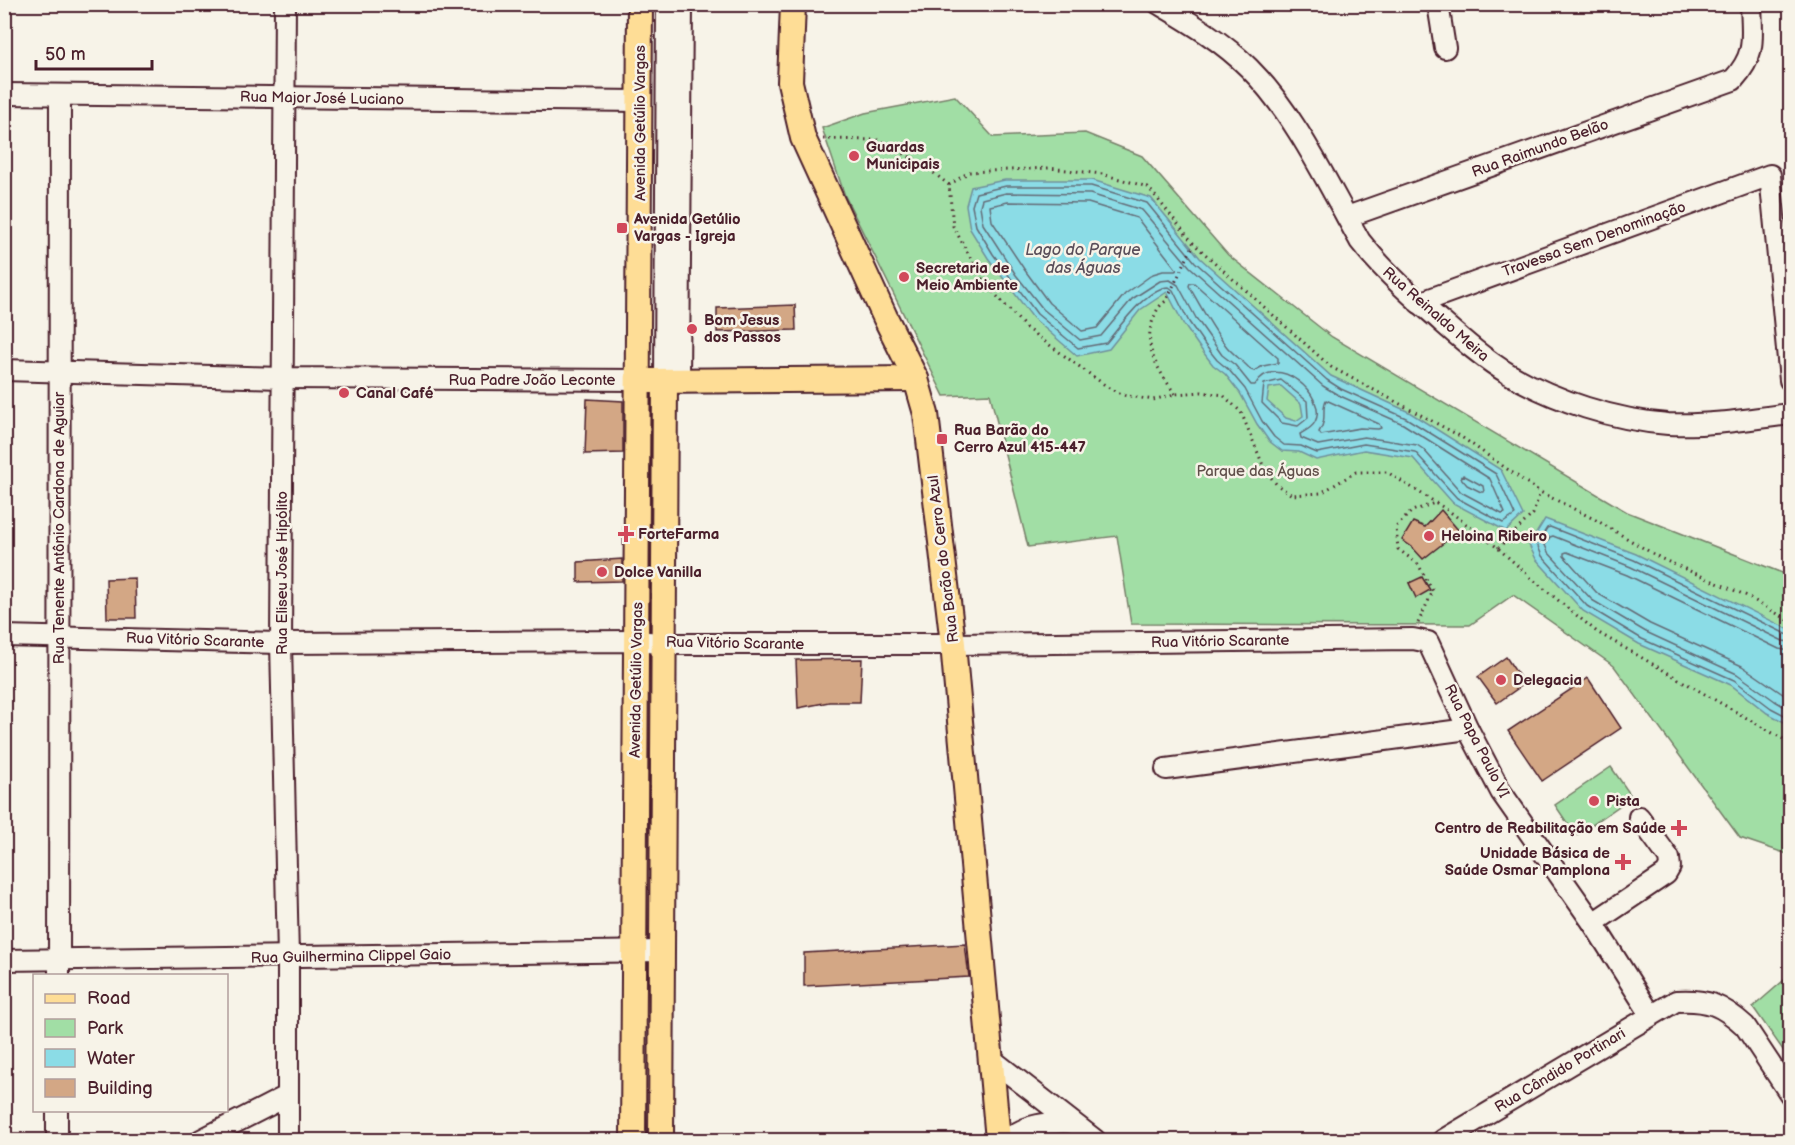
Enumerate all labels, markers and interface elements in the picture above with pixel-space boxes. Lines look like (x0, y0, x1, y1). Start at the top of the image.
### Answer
scale bar (36, 33, 152, 71)
text: 50 m (45, 44, 86, 65)
street label: Avenida Getúlio Vargas (631, 44, 650, 201)
street label: Rua Major José Luciano (240, 88, 404, 109)
street label: Rua Raimundo Belão (1469, 115, 1611, 182)
place label: Guardas Municipais (866, 138, 940, 174)
marker: Guardas Municipais (847, 149, 861, 163)
street label: Travessa Sem Denominação (1500, 197, 1689, 282)
place label: Avenida Getúlio Vargas - Igreja (633, 210, 741, 246)
marker: Avenida Getúlio Vargas - Igreja (615, 221, 629, 235)
water label: Lago do Parque das Águas (1025, 241, 1141, 278)
place label: Secretaria de Meio Ambiente (916, 259, 1018, 295)
street label: Rua Reinaldo Meira (1379, 263, 1493, 366)
marker: Secretaria de Meio Ambiente (897, 270, 911, 284)
place label: Bom Jesus dos Passos (704, 311, 781, 347)
marker: Bom Jesus dos Passos (685, 322, 699, 336)
street label: Rua Padre João Leconte (448, 371, 616, 390)
place label: Canal Café (356, 384, 433, 403)
marker: Canal Café (337, 386, 351, 400)
street label: Rua Tenente Antônio Cardona de Aguiar (50, 391, 69, 664)
place label: Rua Barão do Cerro Azul 415-447 (954, 421, 1086, 457)
marker: Rua Barão do Cerro Azul 415-447 (935, 432, 949, 446)
park label: Parque das Águas (1197, 462, 1320, 481)
street label: Rua Barão do Cerro Azul (924, 474, 963, 644)
street label: Rua Eliseu José Hipólito (273, 491, 292, 655)
place label: ForteFarma (638, 525, 719, 544)
marker: ForteFarma (619, 527, 633, 541)
place label: Heloina Ribeiro (1441, 527, 1547, 546)
marker: Heloina Ribeiro (1422, 529, 1436, 543)
place label: Dolce Vanilla (614, 563, 702, 582)
marker: Dolce Vanilla (595, 565, 609, 579)
street label: Avenida Getúlio Vargas (626, 601, 647, 758)
street label: Rua Vitório Scarante (125, 629, 265, 652)
street label: Rua Vitório Scarante (1151, 631, 1289, 652)
street label: Rua Vitório Scarante (666, 633, 804, 654)
place label: Delegacia (1513, 671, 1582, 690)
marker: Delegacia (1494, 673, 1508, 687)
street label: Rua Papa Paulo VI (1440, 681, 1514, 802)
place label: Pista (1606, 792, 1640, 811)
marker: Pista (1587, 794, 1601, 808)
place label: Centro de Reabilitação em Saúde (1435, 819, 1666, 838)
marker: Centro de Reabilitação em Saúde (1670, 819, 1688, 837)
place label: Unidade Básica de Saúde Osmar Pamplona (1445, 844, 1610, 880)
marker: Unidade Básica de Saúde Osmar Pamplona (1614, 853, 1632, 871)
street label: Rua Guilhermina Clippel Gaio (251, 945, 451, 968)
legend (33, 974, 228, 1112)
text: Road (87, 988, 131, 1009)
text: Park (87, 1018, 123, 1039)
street label: Rua Cândido Portinari (1491, 1024, 1629, 1117)
text: Water (87, 1048, 135, 1069)
text: Building (87, 1078, 153, 1099)

